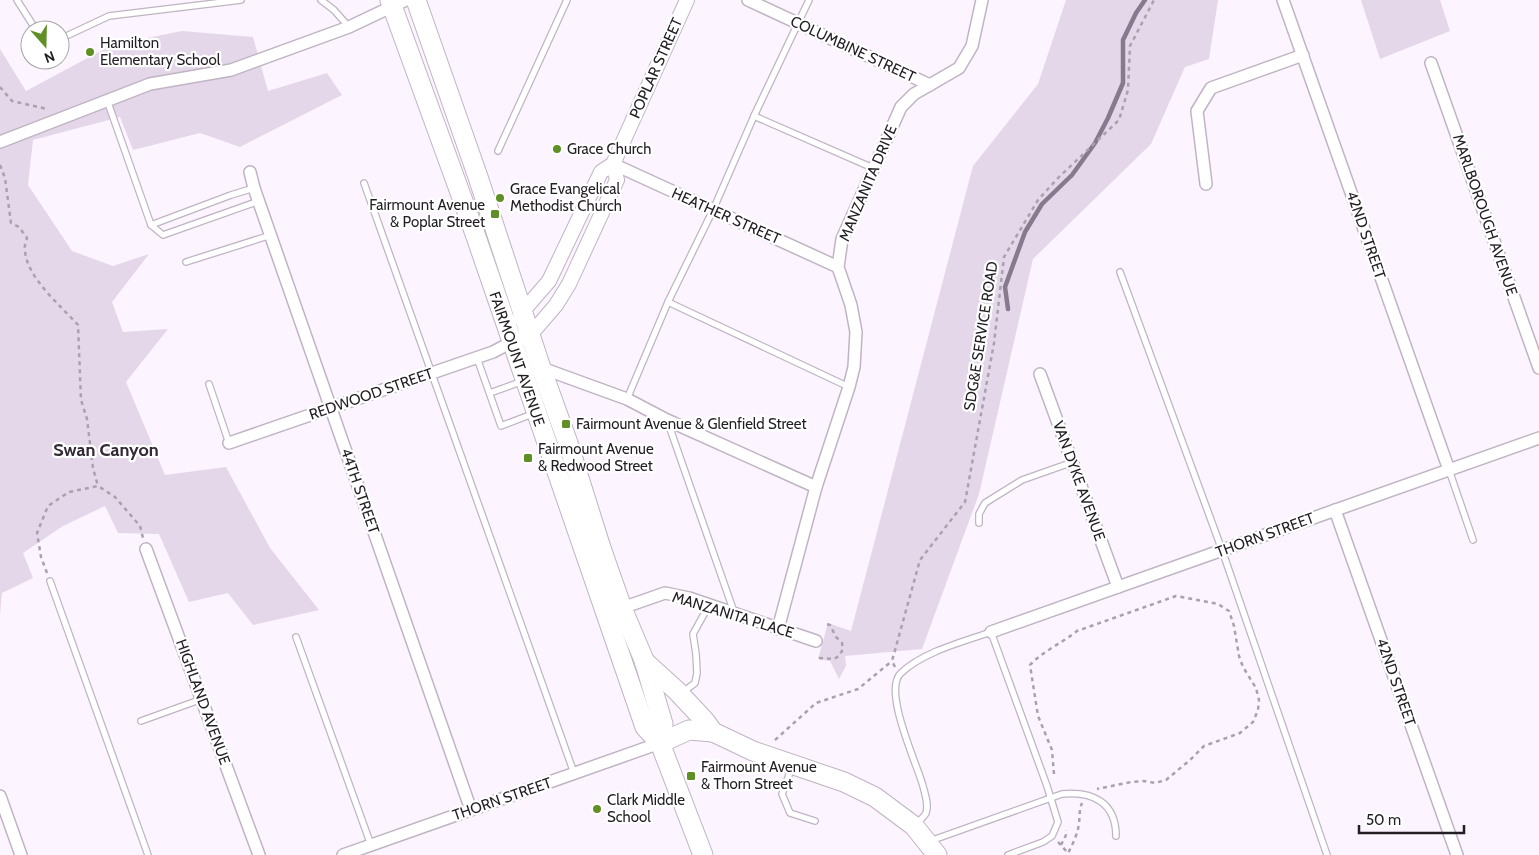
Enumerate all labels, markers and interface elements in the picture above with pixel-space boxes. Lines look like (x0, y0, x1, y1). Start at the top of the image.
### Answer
street label: COLUMBINE STREET (788, 12, 918, 86)
street label: POPLAR STREET (626, 15, 686, 121)
north arrow (20, 20, 70, 70)
place label: Hamilton Elementary School (100, 34, 221, 69)
marker: Hamilton Elementary School (84, 46, 96, 58)
text: N (42, 47, 57, 67)
street label: MANZANITA DRIVE (835, 122, 901, 244)
street label: MARLBOROUGH AVENUE (1449, 132, 1521, 298)
place label: Grace Church (567, 140, 651, 158)
marker: Grace Church (551, 143, 563, 155)
place label: Grace Evangelical Methodist Church (510, 180, 622, 215)
street label: HEATHER STREET (669, 184, 783, 248)
street label: 42ND STREET (1343, 189, 1389, 281)
marker: Grace Evangelical Methodist Church (494, 192, 506, 204)
place label: Fairmount Avenue & Poplar Street (369, 196, 485, 231)
marker: Fairmount Avenue & Poplar Street (489, 208, 501, 220)
street label: SDG&E SERVICE ROAD (960, 260, 1002, 412)
street label: FAIRMOUNT AVENUE (485, 289, 549, 429)
street label: REDWOOD STREET (307, 364, 435, 424)
place label: Fairmount Avenue & Glenfield Street (576, 415, 807, 433)
marker: Fairmount Avenue & Glenfield Street (560, 418, 572, 430)
street label: VAN DYKE AVENUE (1049, 419, 1109, 543)
district label: Swan Canyon (53, 439, 159, 461)
place label: Fairmount Avenue & Redwood Street (538, 440, 654, 475)
street label: 44TH STREET (337, 446, 383, 536)
marker: Fairmount Avenue & Redwood Street (522, 452, 534, 464)
street label: THORN STREET (1213, 509, 1317, 561)
street label: MANZANITA PLACE (670, 588, 796, 642)
street label: 42ND STREET (1373, 636, 1419, 728)
street label: HIGHLAND AVENUE (172, 637, 234, 767)
place label: Fairmount Avenue & Thorn Street (701, 758, 817, 793)
marker: Fairmount Avenue & Thorn Street (685, 770, 697, 782)
street label: THORN STREET (450, 774, 554, 824)
place label: Clark Middle School (607, 791, 685, 826)
scale bar (1359, 802, 1464, 834)
marker: Clark Middle School (591, 803, 603, 815)
text: 50 m (1366, 811, 1401, 829)

